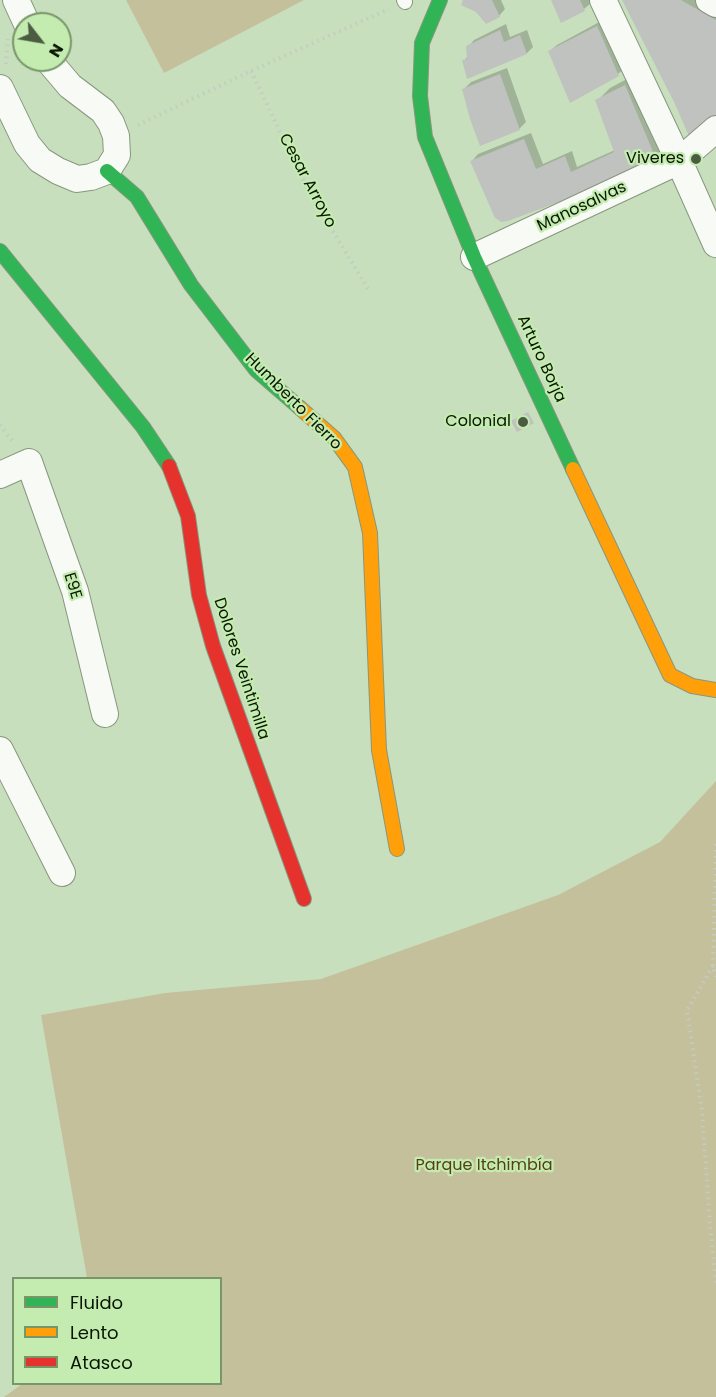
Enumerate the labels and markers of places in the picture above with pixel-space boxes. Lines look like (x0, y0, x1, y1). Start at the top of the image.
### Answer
place label: Viveres (626, 149, 684, 169)
marker: Viveres (689, 152, 703, 166)
place label: Colonial (445, 412, 511, 432)
marker: Colonial (516, 415, 530, 429)

